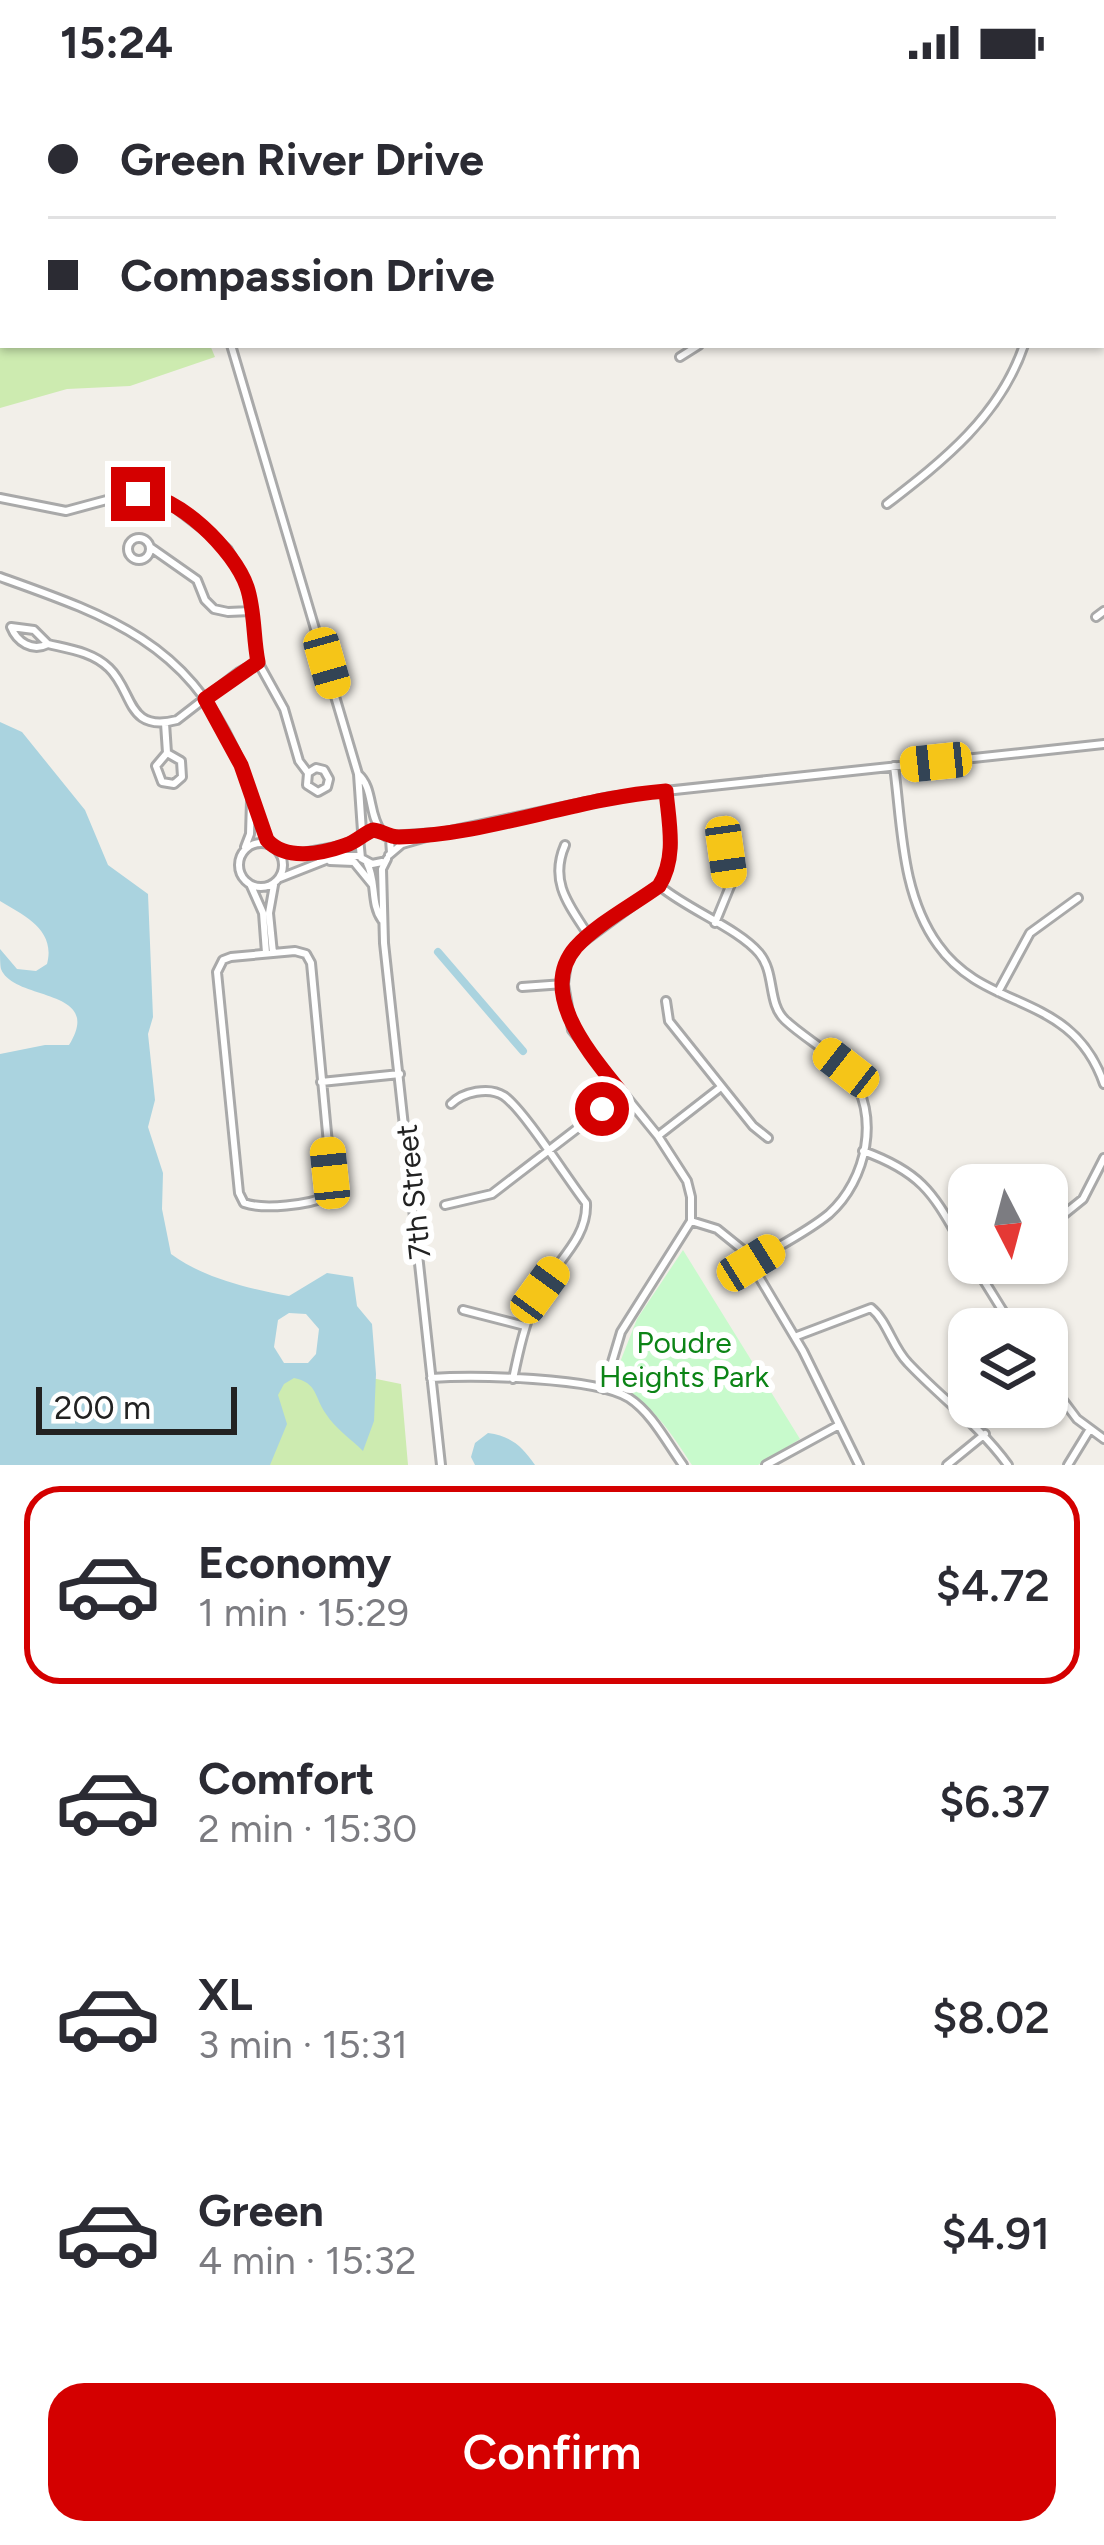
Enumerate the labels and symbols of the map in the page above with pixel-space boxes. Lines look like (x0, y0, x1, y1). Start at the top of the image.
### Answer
route end (111, 467, 165, 521)
car (300, 623, 354, 703)
car (898, 740, 974, 784)
car (703, 814, 749, 890)
car (807, 1032, 885, 1104)
route start (575, 1082, 629, 1136)
street label: 7th Street (388, 1123, 438, 1261)
car (308, 1135, 352, 1211)
north arrow (948, 1164, 1068, 1284)
car (711, 1229, 791, 1297)
car (504, 1250, 576, 1330)
park label: Poudre Heights Park (599, 1324, 769, 1395)
scale bar (36, 1381, 237, 1434)

